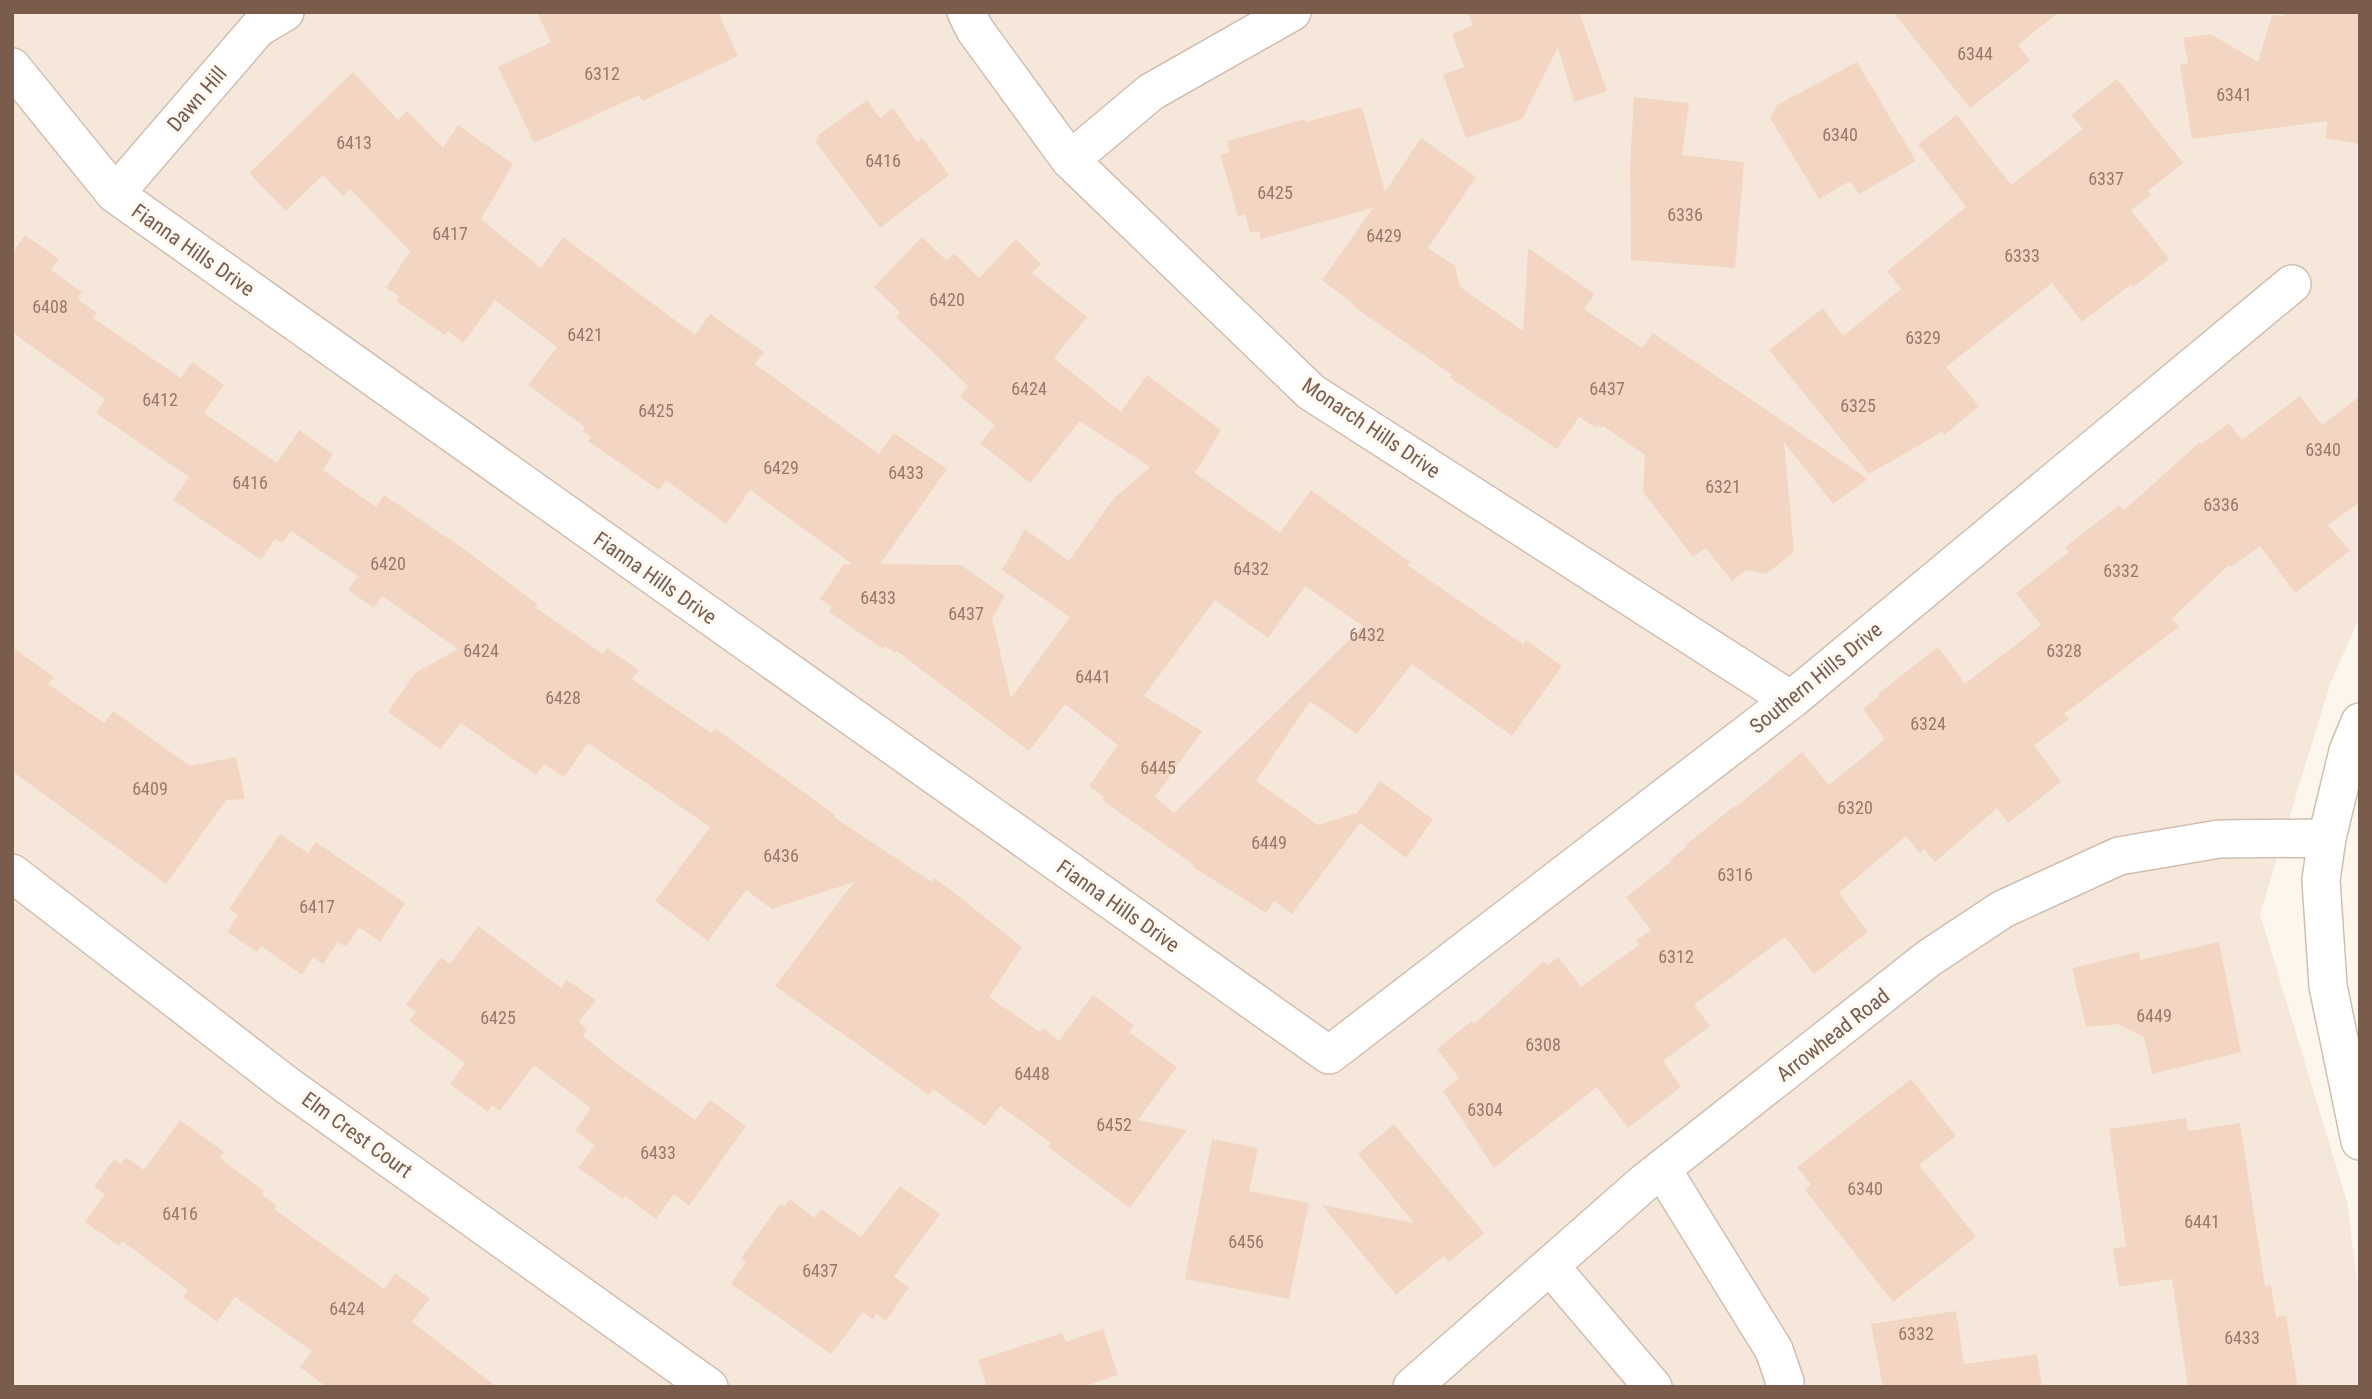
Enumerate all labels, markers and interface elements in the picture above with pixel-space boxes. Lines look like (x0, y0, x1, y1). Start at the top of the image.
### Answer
house number: 6344 (1957, 43, 1993, 64)
street label: Dawn Hill (162, 62, 232, 136)
house number: 6312 (584, 63, 620, 84)
house number: 6341 (2216, 84, 2252, 105)
house number: 6340 (1822, 124, 1858, 145)
house number: 6413 (336, 132, 372, 153)
house number: 6416 (865, 150, 901, 171)
house number: 6337 (2088, 168, 2124, 189)
house number: 6425 (1257, 182, 1293, 203)
street label: Fianna Hills Drive (127, 199, 259, 301)
house number: 6336 (1667, 204, 1703, 225)
house number: 6417 (432, 223, 468, 244)
house number: 6429 (1366, 225, 1402, 246)
house number: 6333 (2004, 245, 2040, 266)
house number: 6420 (929, 289, 965, 310)
house number: 6408 (32, 296, 68, 317)
house number: 6421 (567, 324, 603, 345)
house number: 6329 (1905, 327, 1941, 348)
street label: Monarch Hills Drive (1297, 373, 1445, 483)
house number: 6424 (1011, 378, 1047, 399)
house number: 6437 (1589, 378, 1625, 399)
house number: 6412 (142, 389, 178, 410)
house number: 6325 (1840, 395, 1876, 416)
house number: 6425 (638, 400, 674, 421)
house number: 6340 (2305, 439, 2341, 460)
house number: 6429 (763, 457, 799, 478)
house number: 6433 (888, 462, 924, 483)
house number: 6416 (232, 472, 268, 493)
house number: 6321 (1705, 476, 1741, 497)
house number: 6336 (2203, 494, 2239, 515)
street label: Fianna Hills Drive (589, 527, 721, 629)
house number: 6420 (370, 553, 406, 574)
house number: 6432 (1233, 558, 1269, 579)
house number: 6332 (2103, 560, 2139, 581)
house number: 6433 (860, 587, 896, 608)
house number: 6437 (948, 603, 984, 624)
street label: Southern Hills Drive (1745, 617, 1887, 739)
house number: 6432 (1349, 624, 1385, 645)
house number: 6424 (463, 640, 499, 661)
house number: 6328 (2046, 640, 2082, 661)
house number: 6441 (1075, 666, 1111, 687)
house number: 6428 (545, 687, 581, 708)
house number: 6324 (1910, 713, 1946, 734)
house number: 6445 (1140, 757, 1176, 778)
house number: 6409 (132, 778, 168, 799)
house number: 6320 (1837, 797, 1873, 818)
house number: 6449 (1251, 832, 1287, 853)
house number: 6436 (763, 845, 799, 866)
street label: Fianna Hills Drive (1052, 855, 1184, 957)
house number: 6316 (1717, 864, 1753, 885)
house number: 6417 (299, 896, 335, 917)
house number: 6312 (1658, 946, 1694, 967)
street label: Arrowhead Road (1772, 984, 1894, 1086)
house number: 6449 (2136, 1005, 2172, 1026)
house number: 6425 (480, 1007, 516, 1028)
house number: 6308 (1525, 1034, 1561, 1055)
house number: 6448 (1014, 1063, 1050, 1084)
street label: Elm Crest Court (297, 1087, 417, 1183)
house number: 6304 (1467, 1099, 1503, 1120)
house number: 6452 (1096, 1114, 1132, 1135)
house number: 6433 (640, 1142, 676, 1163)
house number: 6340 (1847, 1178, 1883, 1199)
house number: 6416 (162, 1203, 198, 1224)
house number: 6441 (2184, 1211, 2220, 1232)
house number: 6456 (1228, 1231, 1264, 1252)
house number: 6437 (802, 1260, 838, 1281)
house number: 6424 (329, 1298, 365, 1319)
house number: 6332 (1898, 1323, 1934, 1344)
house number: 6433 (2224, 1327, 2260, 1348)

